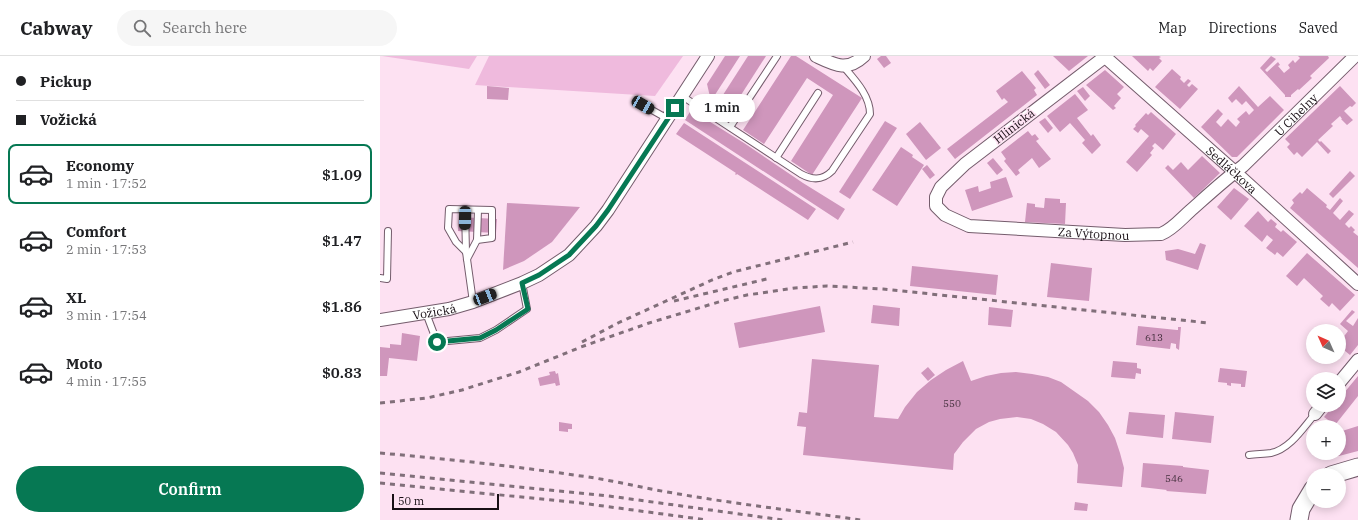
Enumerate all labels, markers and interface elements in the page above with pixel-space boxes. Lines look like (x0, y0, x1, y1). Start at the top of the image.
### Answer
search box (117, 10, 397, 46)
text: Cabway (20, 16, 93, 40)
icon: search (131, 17, 153, 39)
text: Search here (163, 18, 247, 37)
text: Map (1158, 19, 1187, 37)
text: Directions (1209, 19, 1277, 37)
text: Saved (1299, 19, 1338, 37)
text: Pickup (40, 72, 92, 91)
street label: U Cihelny (1271, 89, 1321, 139)
car (630, 94, 656, 116)
callout: 1 min (689, 94, 755, 122)
route end (666, 99, 684, 117)
text: 1 min (704, 99, 740, 116)
street label: Hlinická (990, 105, 1038, 147)
text: Vožická (40, 110, 97, 129)
street label: Sedláčkova (1203, 143, 1261, 197)
icon: car (18, 156, 54, 192)
text: Economy (66, 156, 134, 175)
text: $1.09 (322, 165, 362, 184)
text: 1 min · 17:52 (66, 175, 147, 192)
car (459, 206, 471, 230)
icon: car (18, 222, 54, 258)
text: Comfort (66, 222, 126, 241)
street label: Za Výtopnou (1057, 224, 1130, 243)
text: $1.47 (322, 231, 362, 250)
text: 2 min · 17:53 (66, 241, 147, 258)
car (472, 287, 498, 307)
icon: car (18, 288, 54, 324)
text: XL (66, 288, 86, 307)
text: $1.86 (322, 297, 362, 316)
street label: Vožická (412, 300, 458, 322)
text: 3 min · 17:54 (66, 307, 147, 324)
north arrow (1306, 324, 1346, 364)
map controls (1306, 324, 1346, 508)
house number: 613 (1145, 331, 1163, 344)
route start (428, 333, 446, 351)
icon: car (18, 354, 54, 390)
text: Moto (66, 354, 103, 373)
text: $0.83 (322, 363, 362, 382)
button: layers (1306, 372, 1346, 412)
text: 4 min · 17:55 (66, 373, 147, 390)
house number: 550 (943, 397, 961, 410)
button: + (1306, 420, 1346, 460)
button: Confirm (16, 466, 364, 512)
button: − (1306, 468, 1346, 508)
house number: 546 (1165, 472, 1183, 485)
scale bar (392, 492, 499, 511)
text: 50 m (398, 494, 424, 508)

